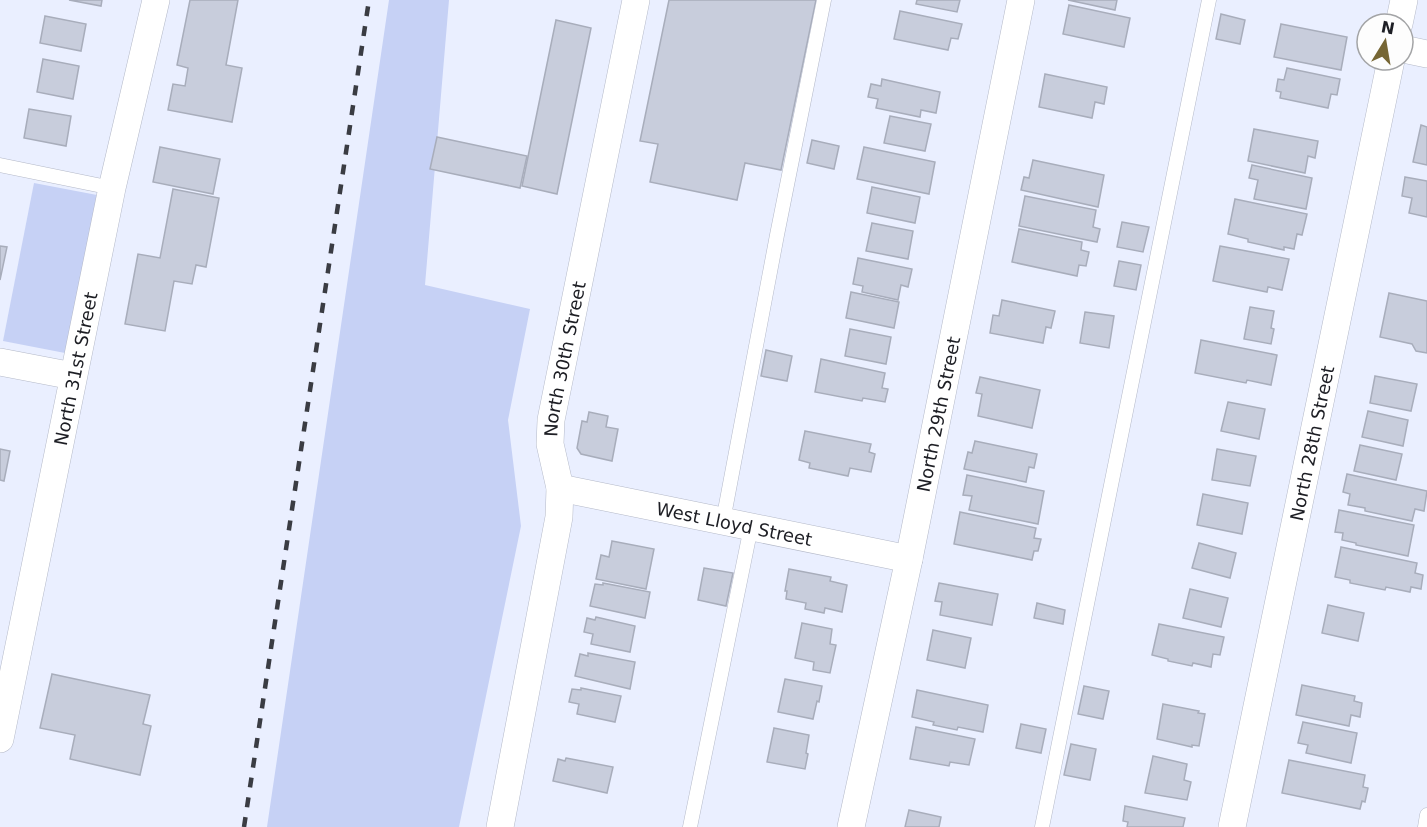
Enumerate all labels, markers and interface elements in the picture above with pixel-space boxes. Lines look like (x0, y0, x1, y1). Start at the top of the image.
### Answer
north arrow (1355, 12, 1415, 72)
text: N (1379, 17, 1396, 38)
street label: North 30th Street (540, 279, 589, 437)
street label: North 31st Street (49, 290, 101, 447)
street label: North 29th Street (912, 335, 964, 494)
street label: North 28th Street (1285, 364, 1338, 523)
street label: West Lloyd Street (655, 497, 814, 550)

